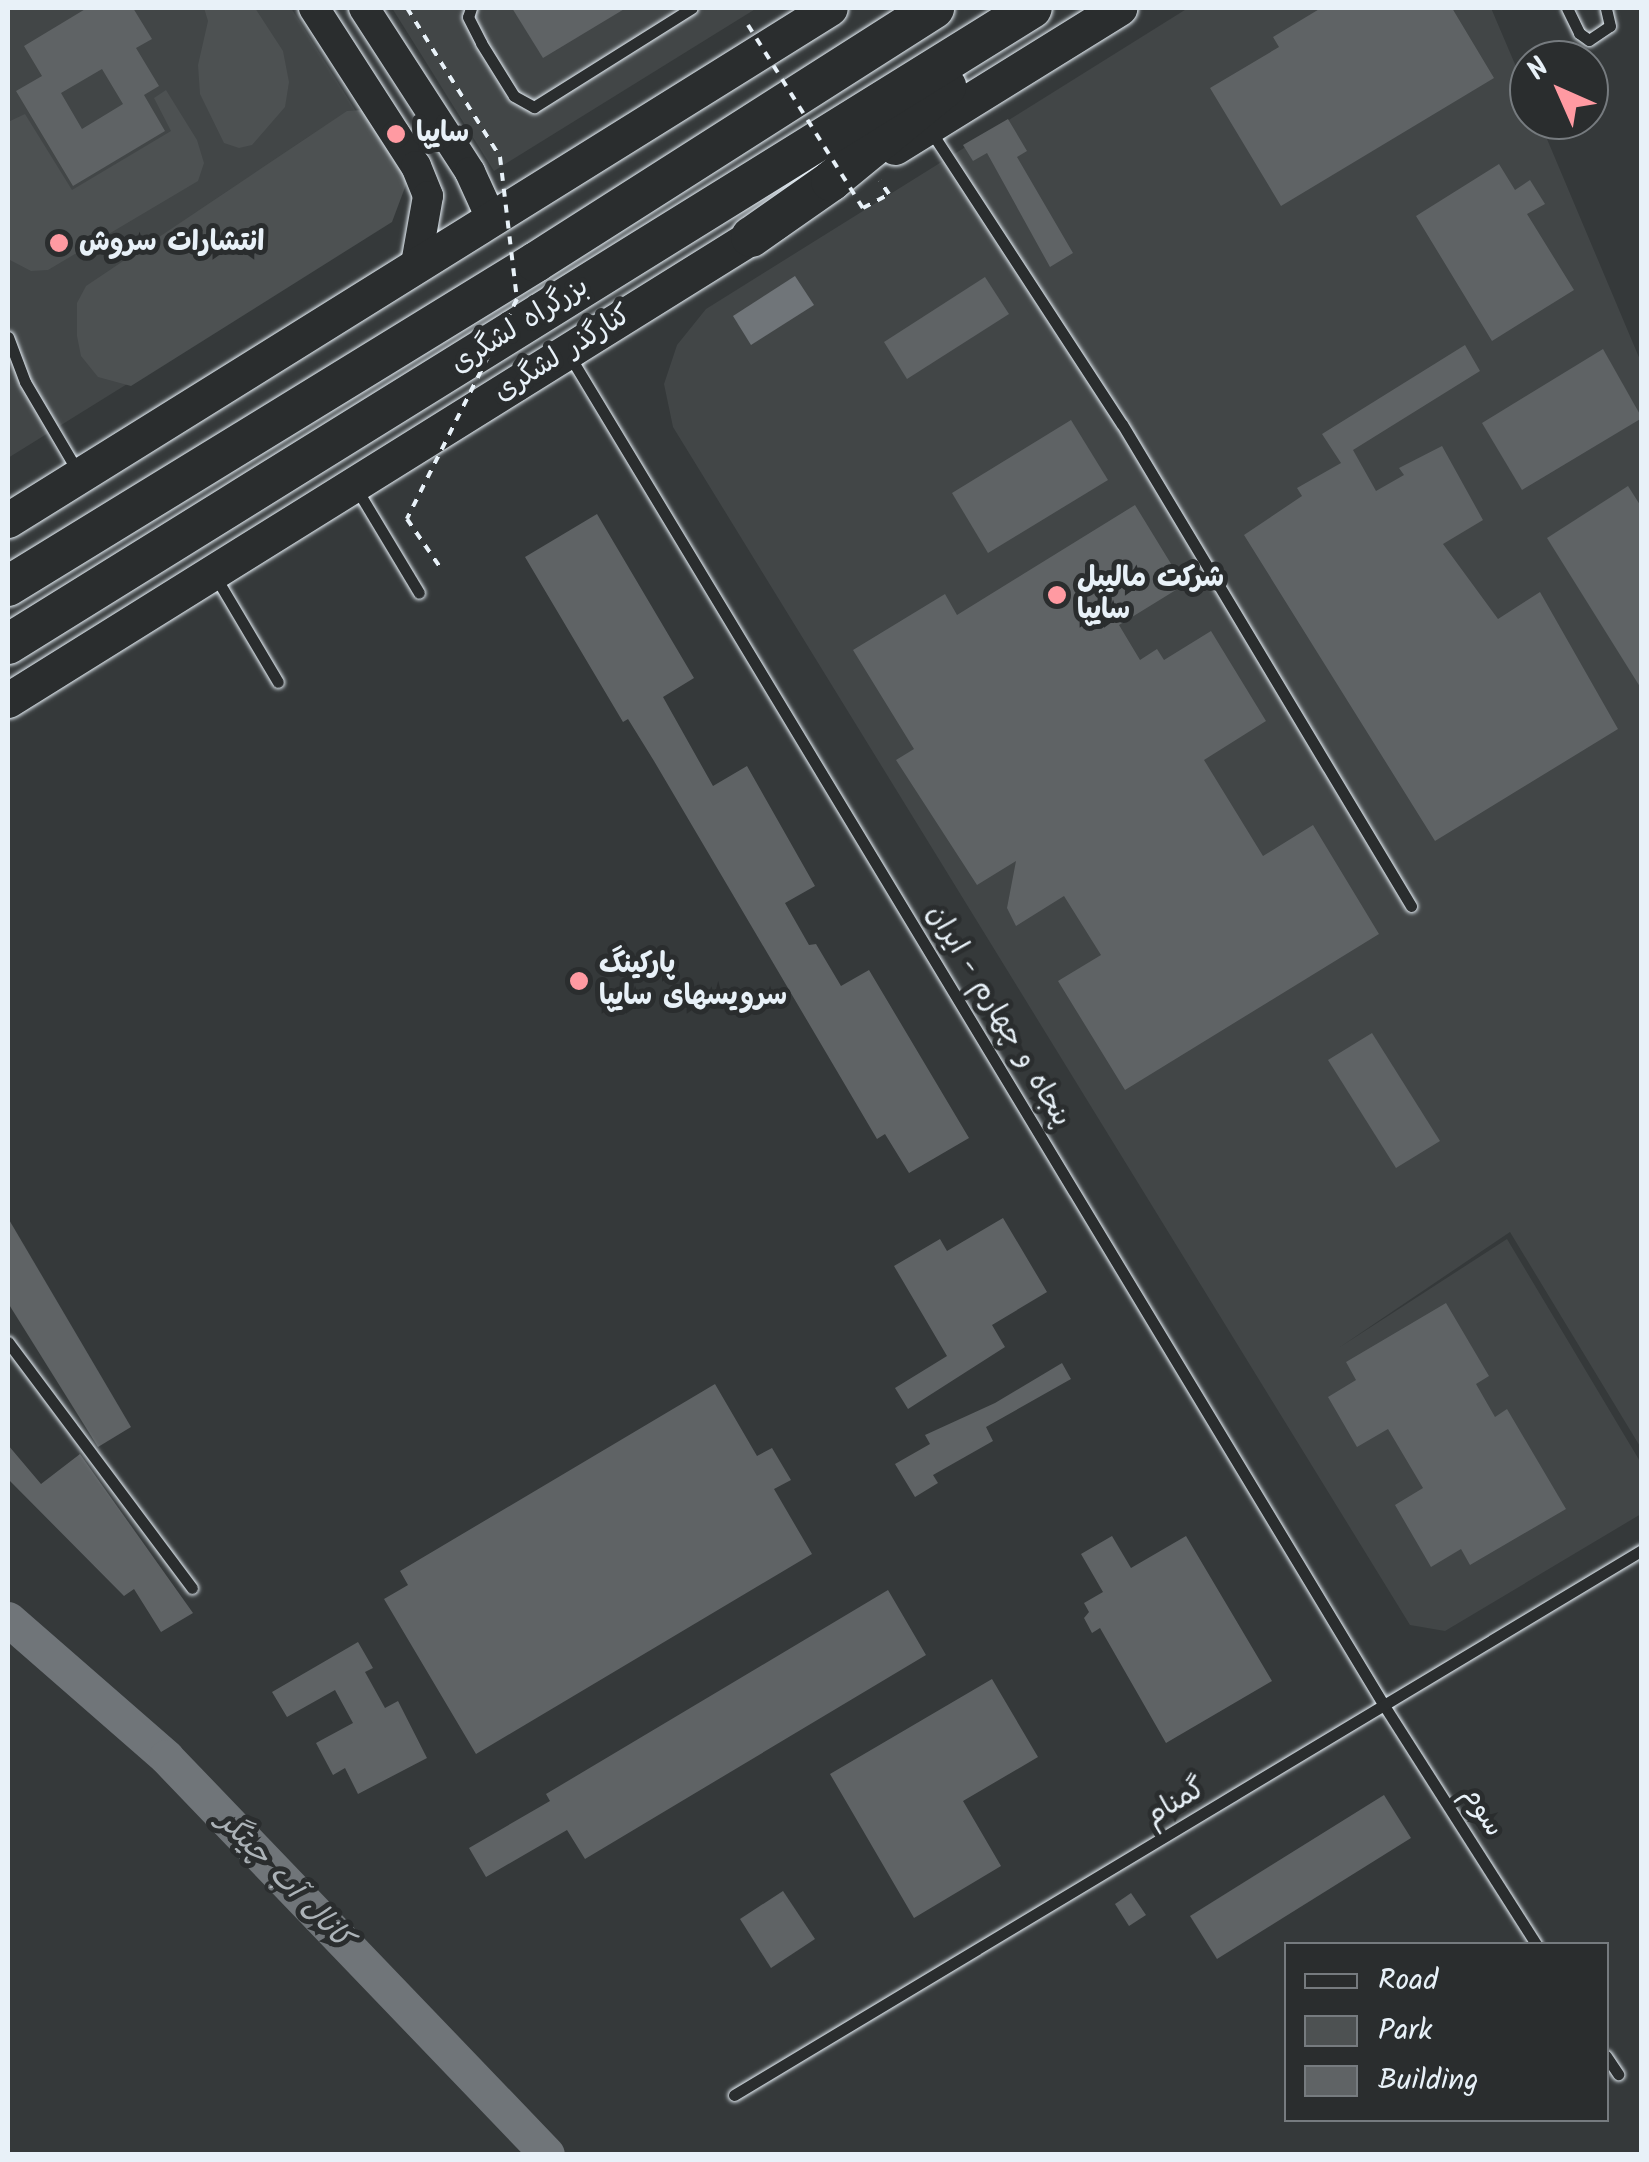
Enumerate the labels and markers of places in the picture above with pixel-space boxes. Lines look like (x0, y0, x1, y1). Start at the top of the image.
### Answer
place label: سایپا (416, 117, 469, 151)
marker: سایپا (385, 123, 407, 145)
place label: انتشارات سروش (79, 226, 264, 260)
marker: انتشارات سروش (48, 232, 70, 254)
place label: شرکت مالیبل سایپا (1077, 562, 1224, 628)
marker: شرکت مالیبل سایپا (1046, 584, 1068, 606)
place label: پارکینگ سرویسهای سایپا (599, 948, 787, 1014)
marker: پارکینگ سرویسهای سایپا (568, 970, 590, 992)

